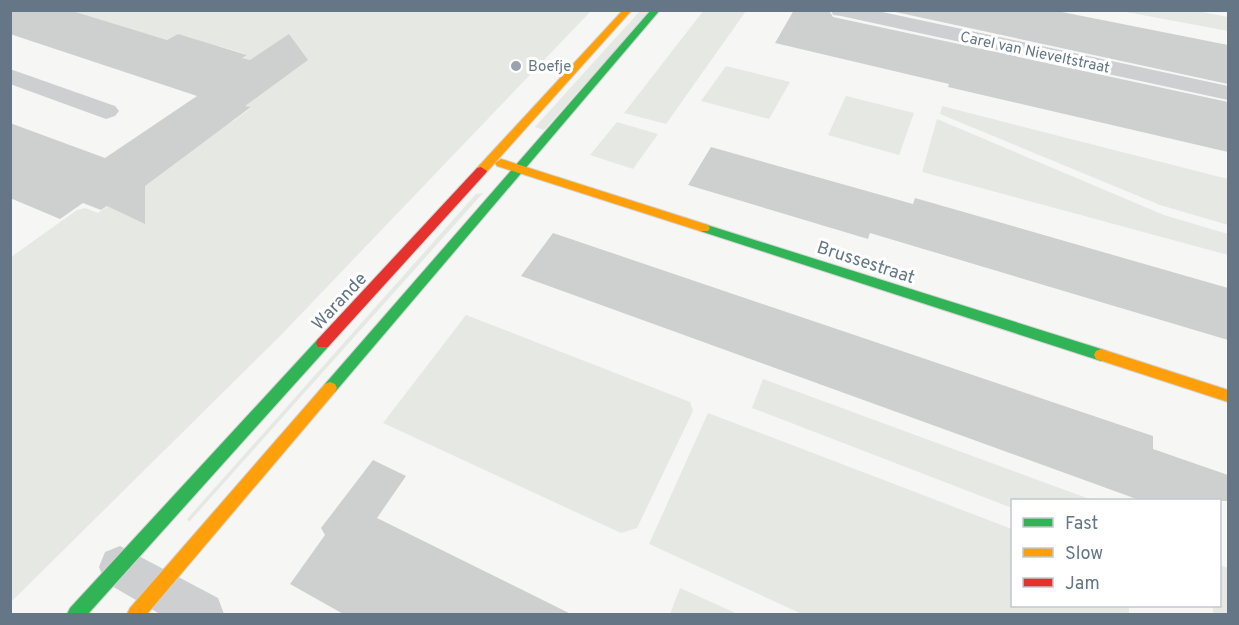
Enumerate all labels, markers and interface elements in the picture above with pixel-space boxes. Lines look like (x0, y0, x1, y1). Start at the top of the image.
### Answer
street label: Carel van Nieveltstraat (958, 28, 1111, 79)
place label: Boefje (528, 58, 571, 77)
marker: Boefje (509, 59, 523, 73)
street label: Brussestraat (814, 237, 917, 290)
street label: Warande (308, 268, 373, 336)
legend (1011, 499, 1221, 607)
text: Fast (1065, 513, 1098, 536)
text: Slow (1065, 543, 1103, 566)
text: Jam (1065, 573, 1100, 596)

